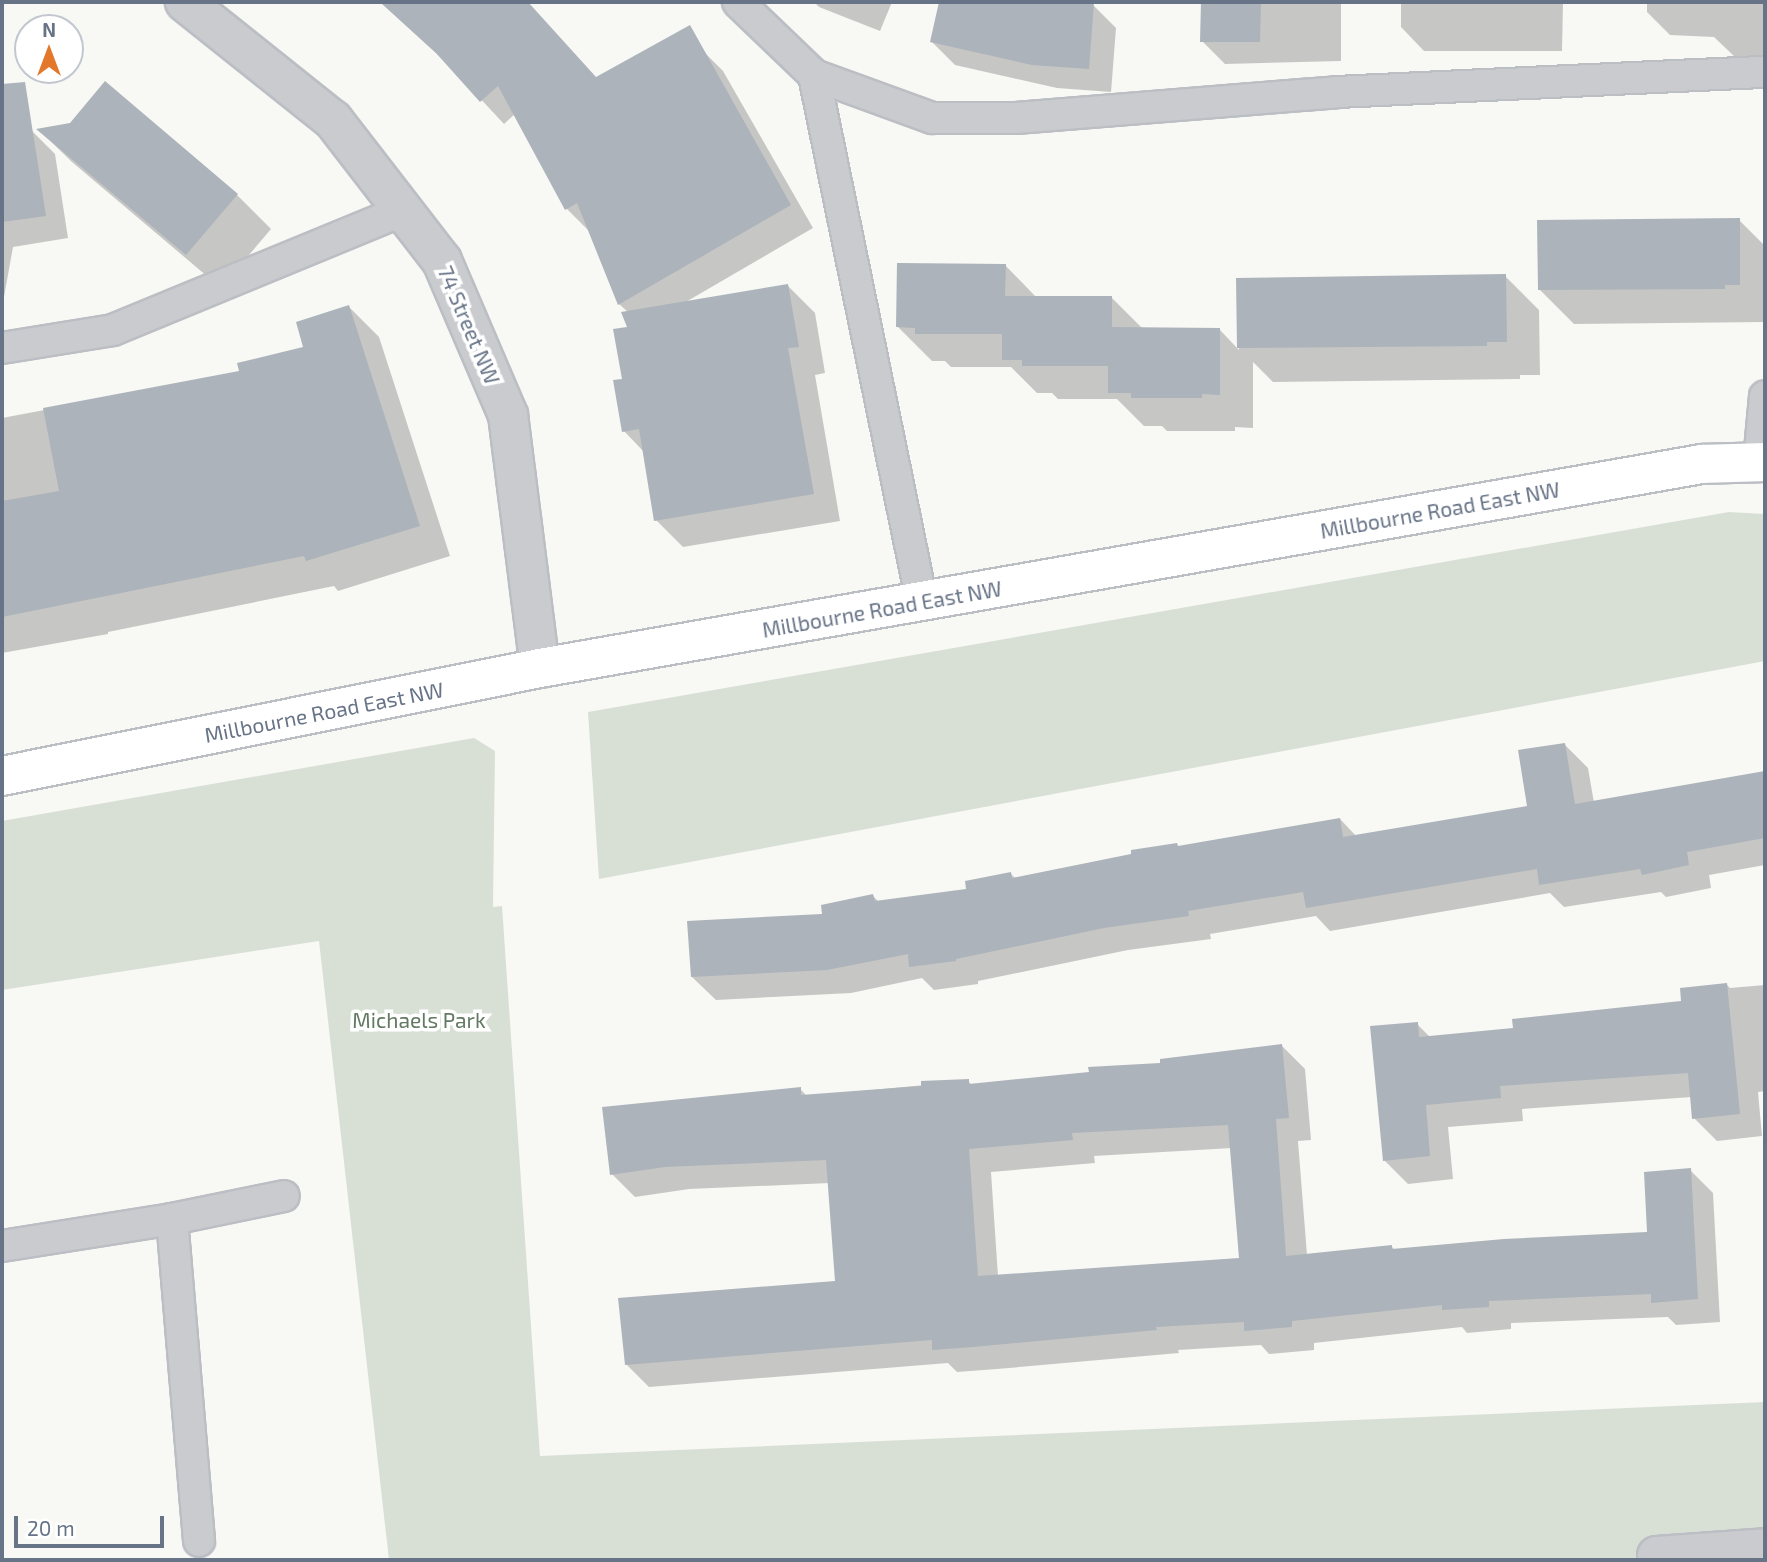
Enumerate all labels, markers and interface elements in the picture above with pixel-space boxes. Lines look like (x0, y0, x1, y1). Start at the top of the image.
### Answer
north arrow (14, 14, 84, 84)
text: N (42, 18, 56, 41)
street label: 74 Street NW (433, 262, 505, 388)
street label: Millbourne Road East NW (1318, 476, 1562, 544)
street label: Millbourne Road East NW (760, 575, 1004, 643)
street label: Millbourne Road East NW (202, 676, 446, 748)
park label: Michaels Park (352, 1007, 486, 1033)
scale bar (18, 1502, 168, 1546)
text: 20 m (27, 1515, 75, 1540)

